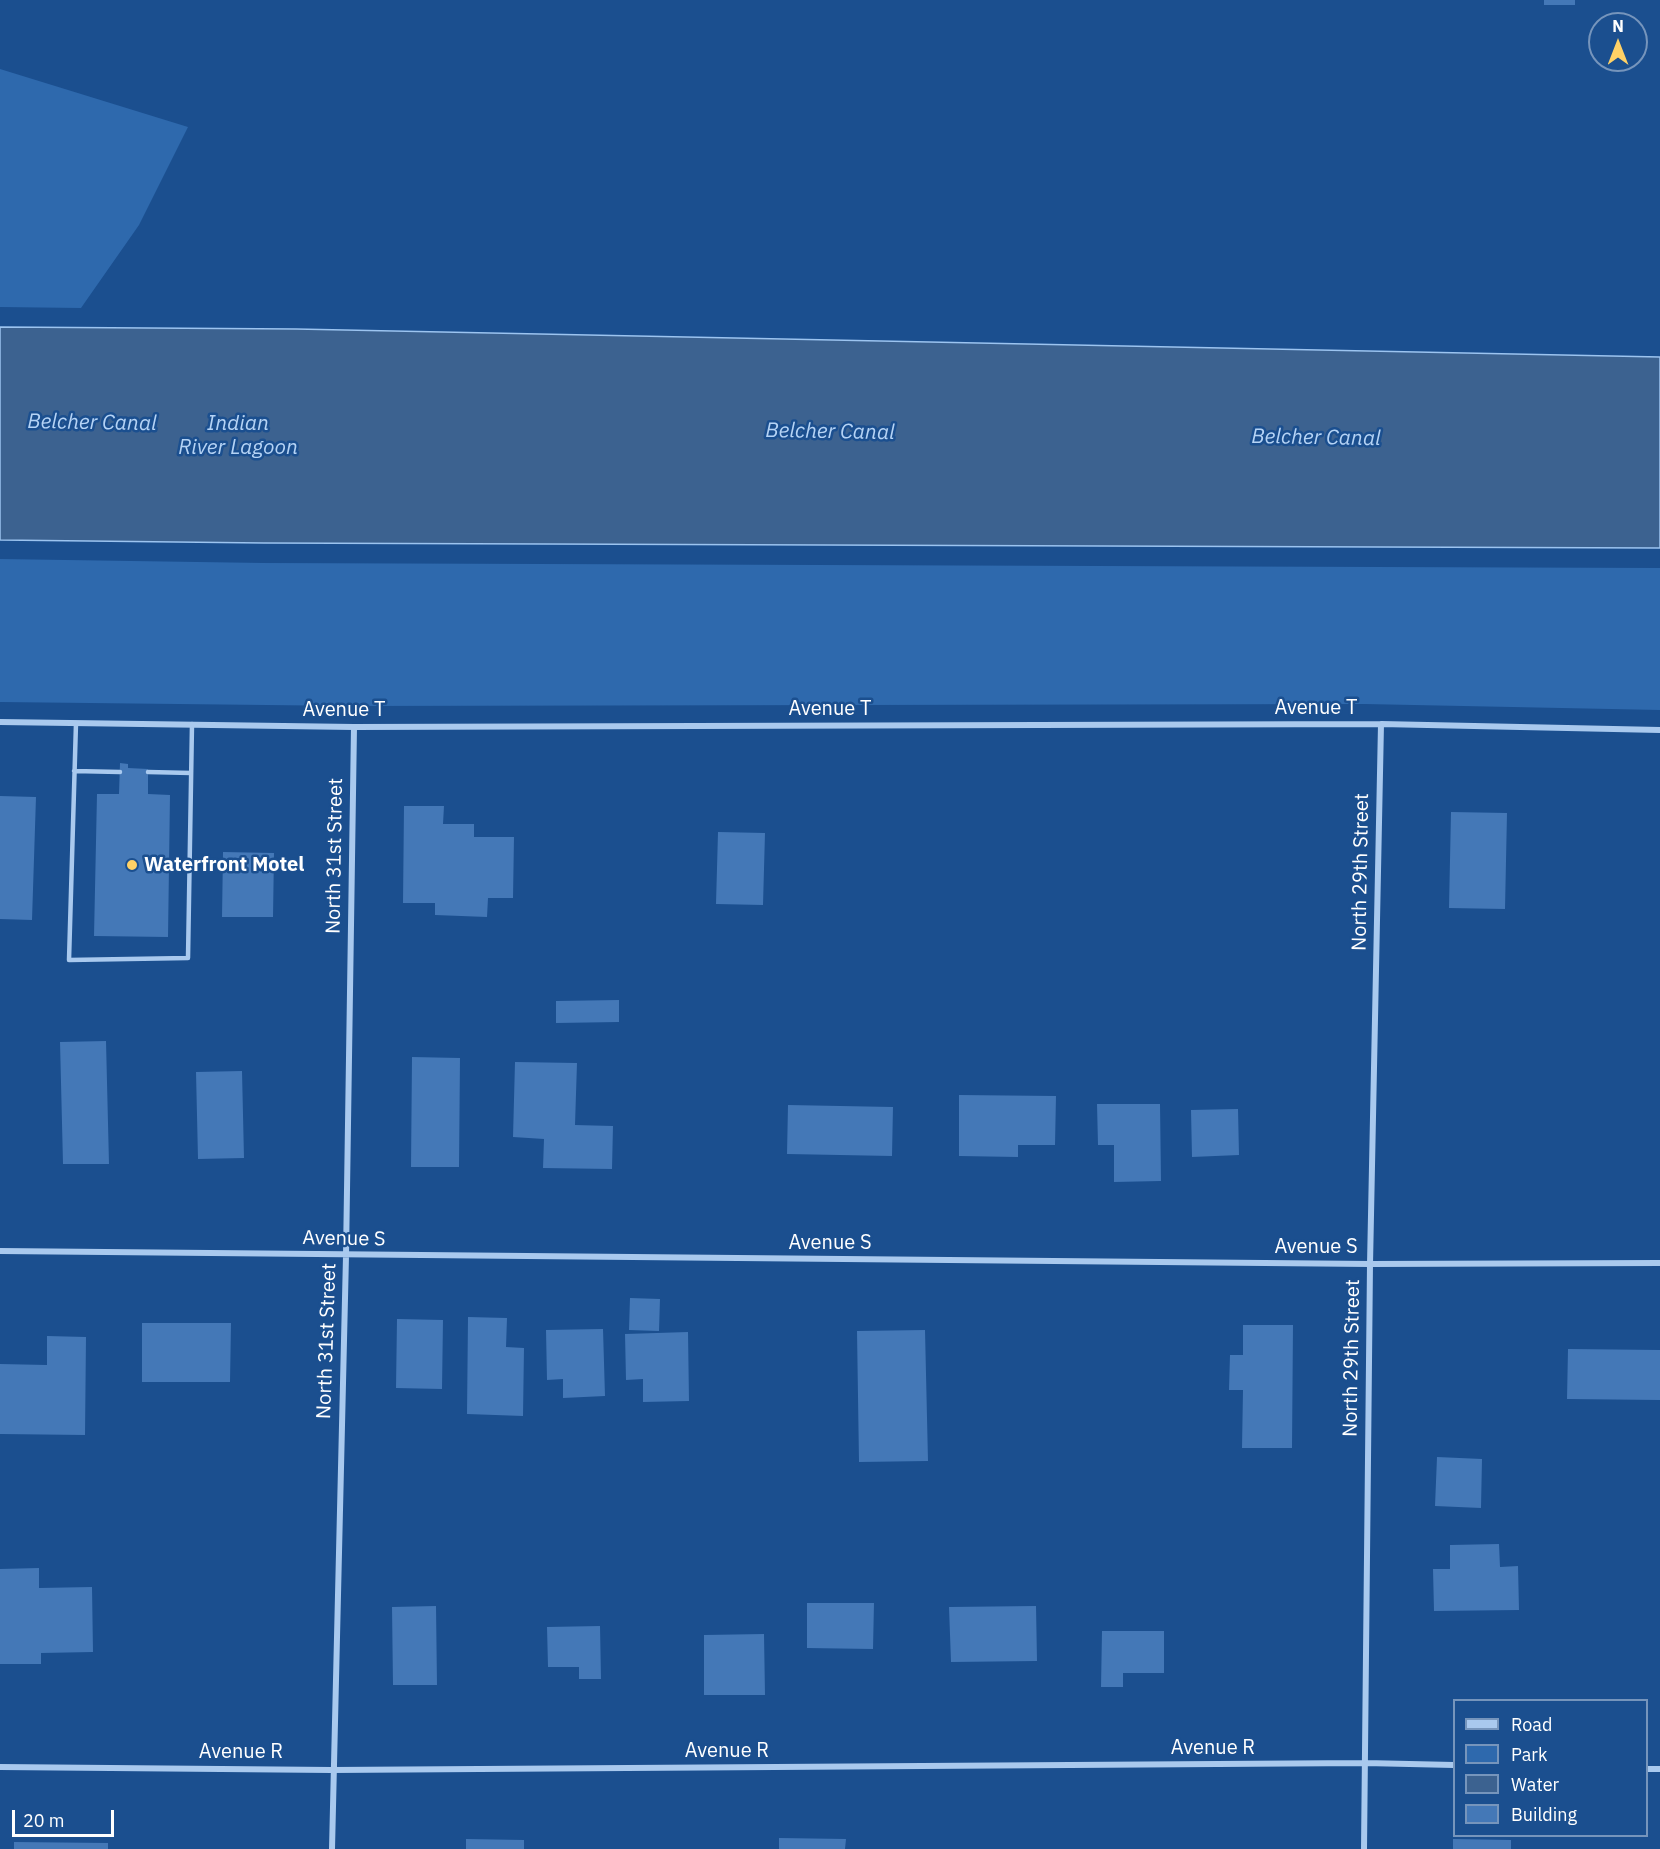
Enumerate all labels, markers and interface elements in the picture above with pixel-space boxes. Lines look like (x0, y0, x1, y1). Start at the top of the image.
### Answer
north arrow (1588, 12, 1648, 72)
text: N (1612, 16, 1624, 36)
water label: Belcher Canal (27, 409, 157, 437)
water label: Indian River Lagoon (178, 411, 298, 461)
water label: Belcher Canal (765, 418, 895, 446)
water label: Belcher Canal (1251, 424, 1381, 452)
street label: Avenue T (1275, 696, 1357, 720)
street label: Avenue T (789, 697, 871, 721)
street label: Avenue T (303, 698, 385, 722)
street label: North 31st Street (322, 778, 348, 934)
street label: North 29th Street (1348, 793, 1374, 951)
place label: Waterfront Motel (144, 853, 304, 877)
marker: Waterfront Motel (125, 858, 139, 872)
street label: Avenue S (302, 1226, 386, 1252)
street label: Avenue S (788, 1231, 872, 1255)
street label: Avenue S (1274, 1235, 1358, 1259)
street label: North 31st Street (312, 1263, 342, 1419)
street label: North 29th Street (1339, 1279, 1365, 1437)
legend (1453, 1699, 1648, 1837)
text: Road (1511, 1713, 1552, 1736)
street label: Avenue R (1171, 1736, 1255, 1760)
street label: Avenue R (685, 1739, 769, 1763)
street label: Avenue R (199, 1740, 283, 1764)
text: Park (1511, 1743, 1547, 1766)
text: Water (1511, 1773, 1559, 1796)
scale bar (15, 1798, 117, 1836)
text: Building (1511, 1803, 1577, 1826)
text: 20 m (23, 1809, 65, 1832)

